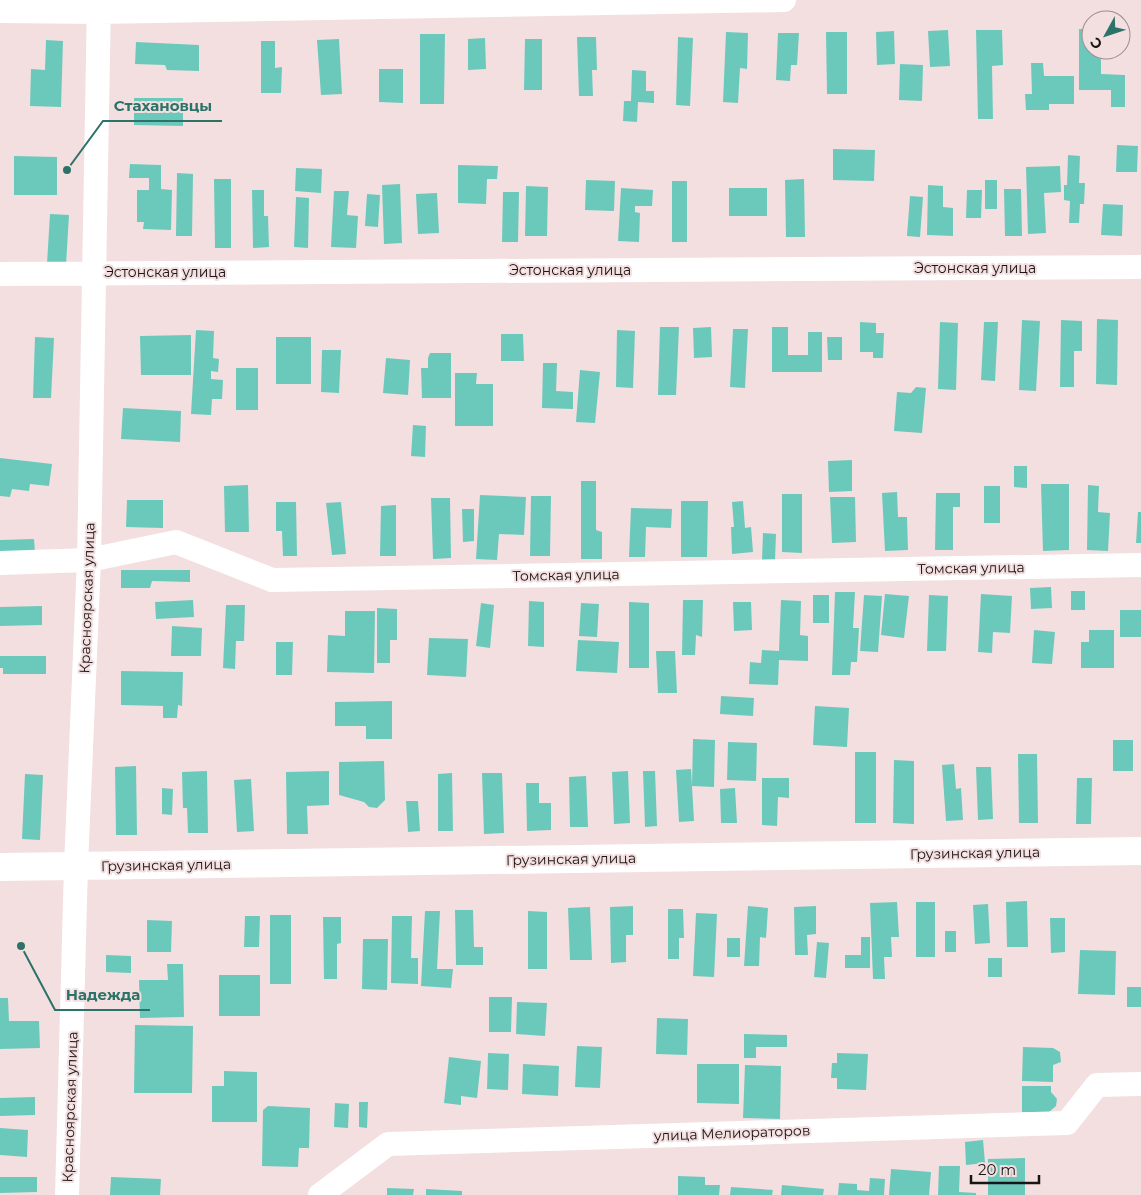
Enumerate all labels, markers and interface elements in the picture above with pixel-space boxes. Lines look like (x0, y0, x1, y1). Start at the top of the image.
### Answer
north arrow (1081, 10, 1131, 60)
text: С (1086, 34, 1106, 53)
callout: Стахановцы (103, 91, 222, 121)
text: Стахановцы (114, 96, 212, 115)
street label: Эстонская улица (914, 259, 1036, 277)
street label: Эстонская улица (509, 261, 631, 279)
street label: Эстонская улица (104, 263, 226, 281)
street label: Красноярская улица (75, 522, 99, 674)
street label: Томская улица (917, 558, 1025, 578)
street label: Томская улица (512, 565, 620, 585)
street label: Грузинская улица (910, 843, 1040, 863)
street label: Грузинская улица (506, 849, 636, 869)
street label: Грузинская улица (101, 855, 231, 875)
callout: Надежда (55, 980, 150, 1010)
text: Надежда (66, 985, 140, 1004)
street label: Красноярская улица (58, 1031, 82, 1183)
street label: улица Мелиораторов (652, 1121, 811, 1145)
scale bar (971, 1152, 1038, 1184)
text: 20 m (978, 1160, 1016, 1179)

